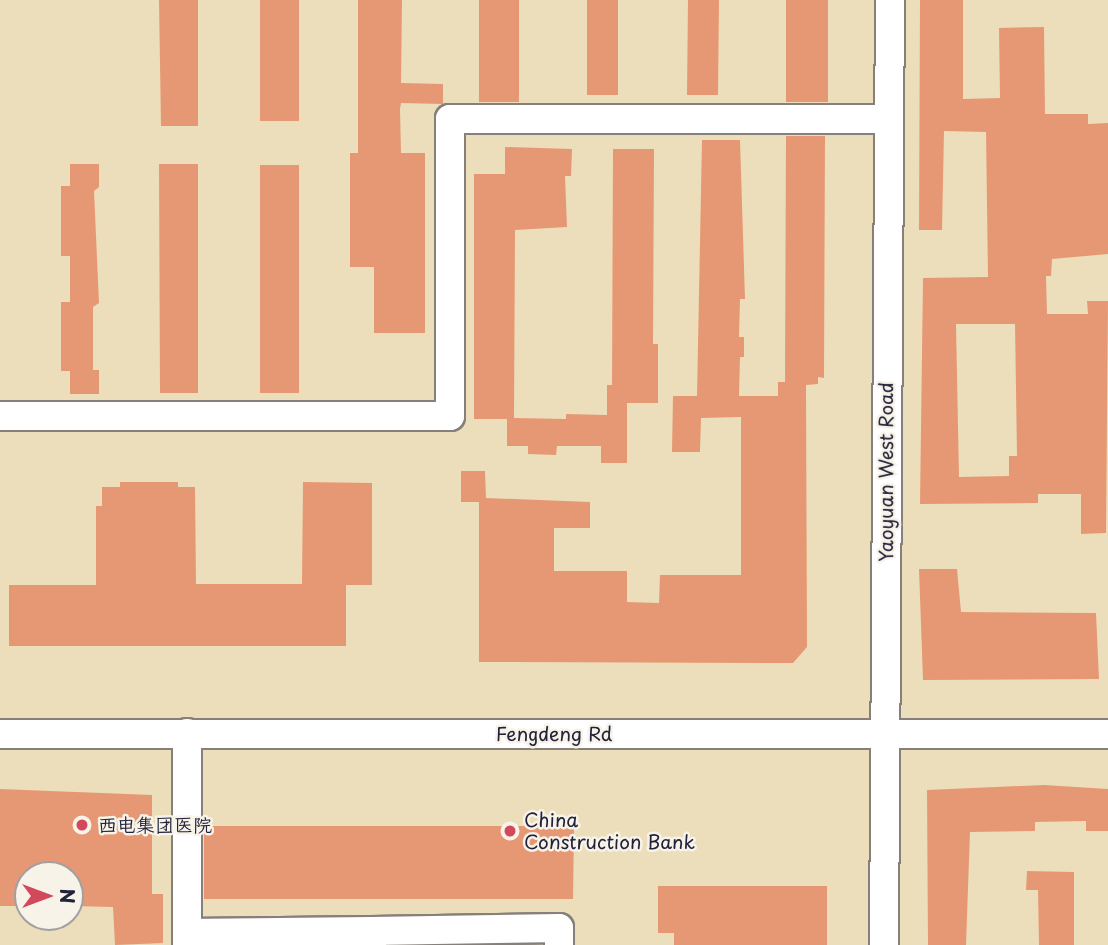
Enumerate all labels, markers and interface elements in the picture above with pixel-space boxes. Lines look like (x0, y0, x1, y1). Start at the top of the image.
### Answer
street label: Yaoyuan West Road (875, 382, 897, 562)
street label: Fengdeng Rd (496, 723, 612, 745)
place label: China Construction Bank (524, 809, 695, 853)
place label: 西电集团医院 (98, 814, 212, 836)
marker: 西电集团医院 (72, 815, 92, 835)
marker: China Construction Bank (502, 823, 518, 839)
north arrow (14, 861, 84, 931)
text: N (54, 888, 82, 904)

